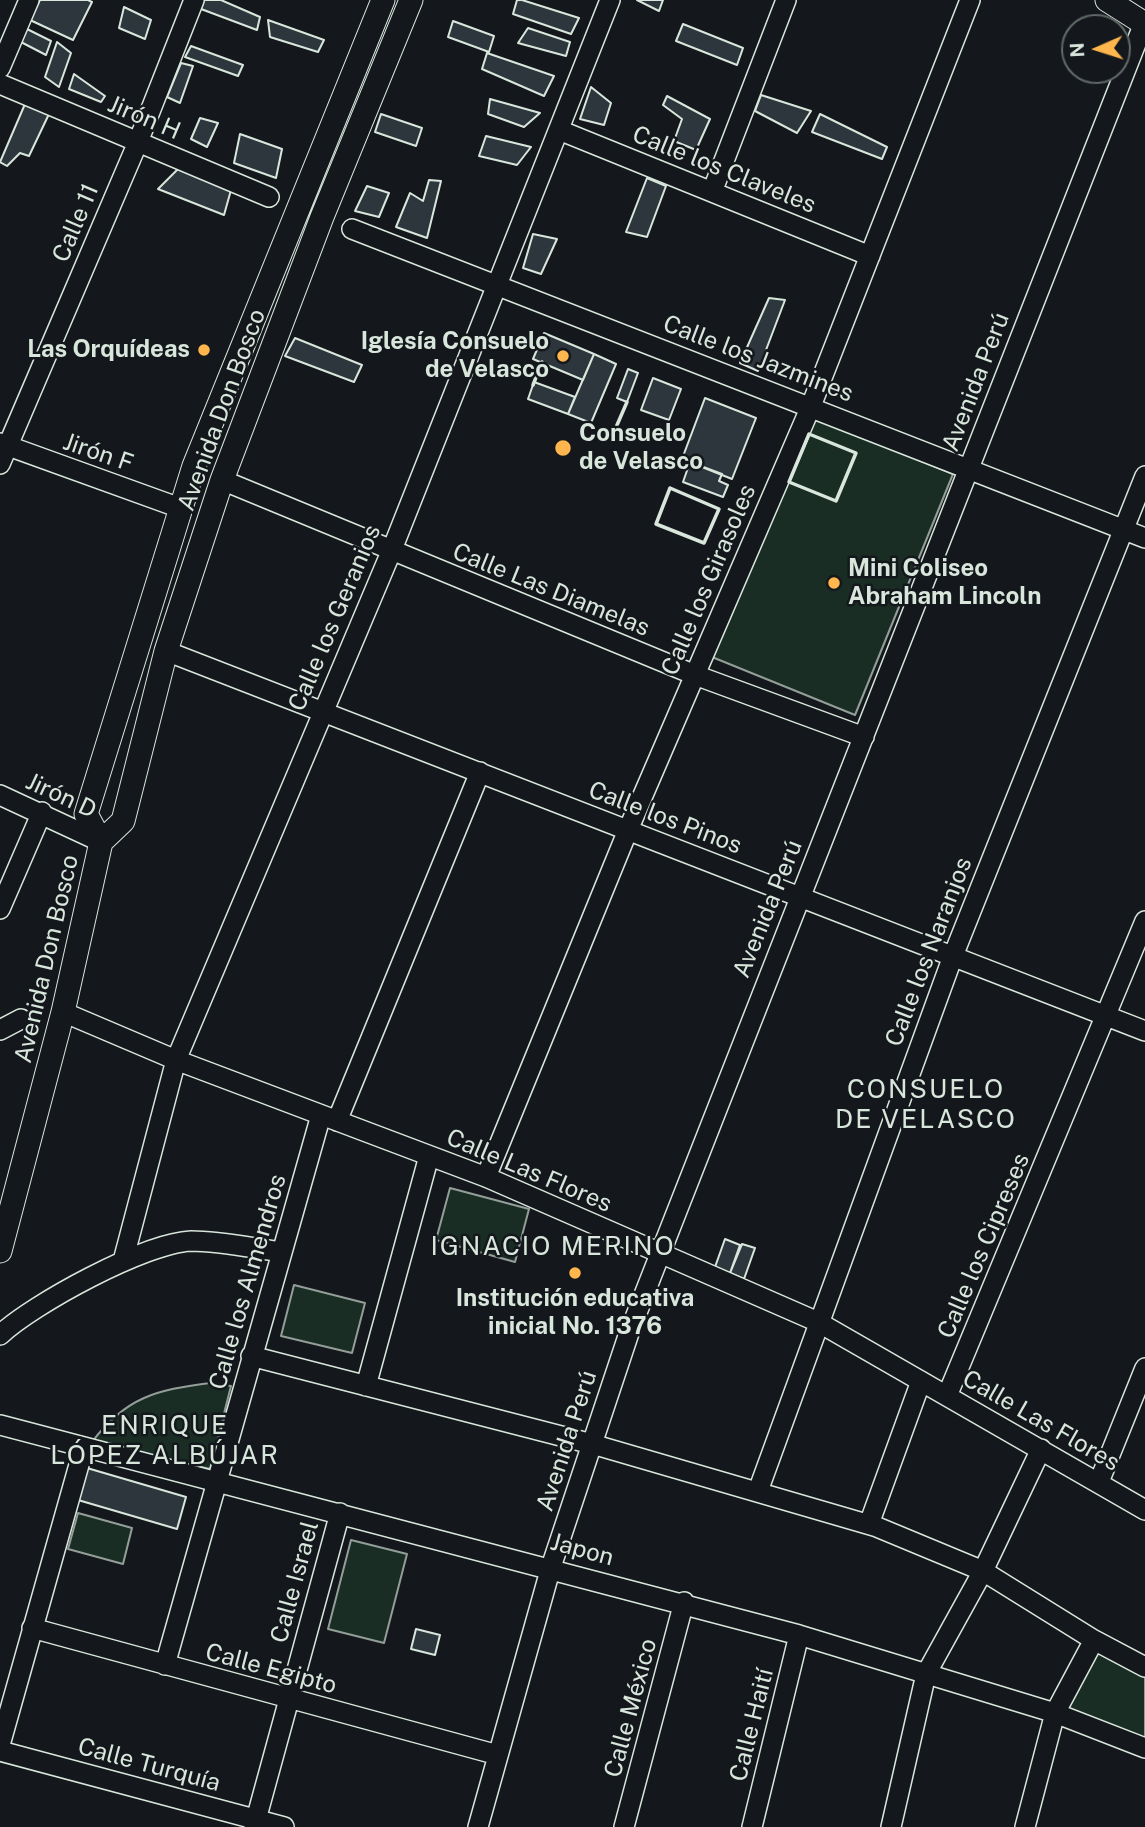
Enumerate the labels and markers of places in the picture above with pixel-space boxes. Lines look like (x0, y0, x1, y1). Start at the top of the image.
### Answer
place label: Iglesía Consuelo de Velasco (361, 328, 549, 384)
place label: Las Orquídeas (27, 336, 190, 364)
marker: Las Orquídeas (196, 342, 212, 358)
marker: Iglesía Consuelo de Velasco (555, 348, 571, 364)
place label: Consuelo de Velasco (579, 420, 703, 476)
marker: Consuelo de Velasco (553, 438, 573, 458)
place label: Mini Coliseo Abraham Lincoln (848, 555, 1041, 611)
marker: Mini Coliseo Abraham Lincoln (826, 575, 842, 591)
marker: Institución educativa inicial No. 1376 (567, 1265, 583, 1281)
place label: Institución educativa inicial No. 1376 (456, 1285, 694, 1341)

